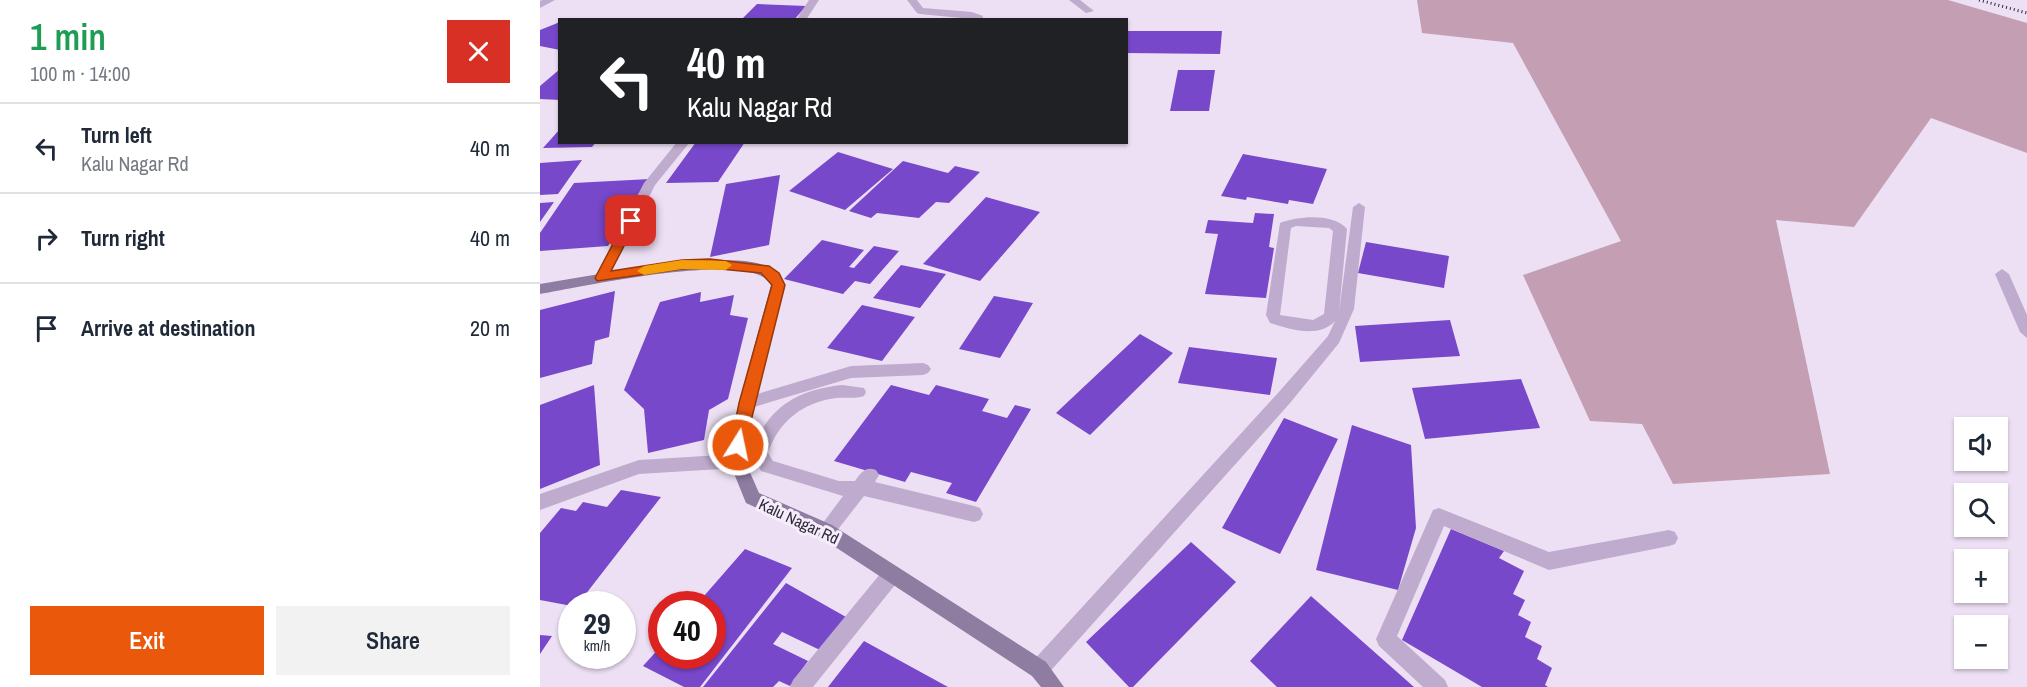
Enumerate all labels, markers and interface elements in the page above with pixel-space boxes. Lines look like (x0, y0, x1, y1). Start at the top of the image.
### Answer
text: 1 min (30, 13, 106, 61)
button: close (447, 20, 510, 83)
text: 40 m (687, 35, 766, 91)
icon: left (588, 42, 666, 120)
text: 100 m · 14:00 (30, 60, 130, 87)
text: Kalu Nagar Rd (687, 89, 832, 125)
text: Turn left (81, 120, 152, 150)
icon: left (30, 132, 63, 165)
text: 40 m (470, 133, 510, 163)
text: Kalu Nagar Rd (81, 150, 189, 177)
pin (605, 195, 656, 246)
icon: arrive (614, 204, 647, 237)
icon: right (30, 222, 63, 255)
text: Turn right (81, 223, 165, 253)
text: 40 m (470, 223, 510, 253)
icon: arrive (30, 312, 63, 345)
text: Arrive at destination (81, 313, 255, 343)
text: 20 m (470, 313, 510, 343)
position arrow (706, 413, 770, 477)
map controls (1954, 417, 2008, 669)
button: sound (1954, 417, 2008, 471)
button: search (1954, 483, 2008, 537)
street label: Kalu Nagar Rd (755, 493, 843, 549)
button: + (1954, 549, 2008, 603)
speed limit sign: 40 (648, 591, 726, 669)
text: 29 (583, 603, 611, 643)
button: Exit (30, 606, 264, 675)
button: Share (276, 606, 510, 675)
button: − (1954, 615, 2008, 669)
text: km/h (584, 635, 610, 656)

